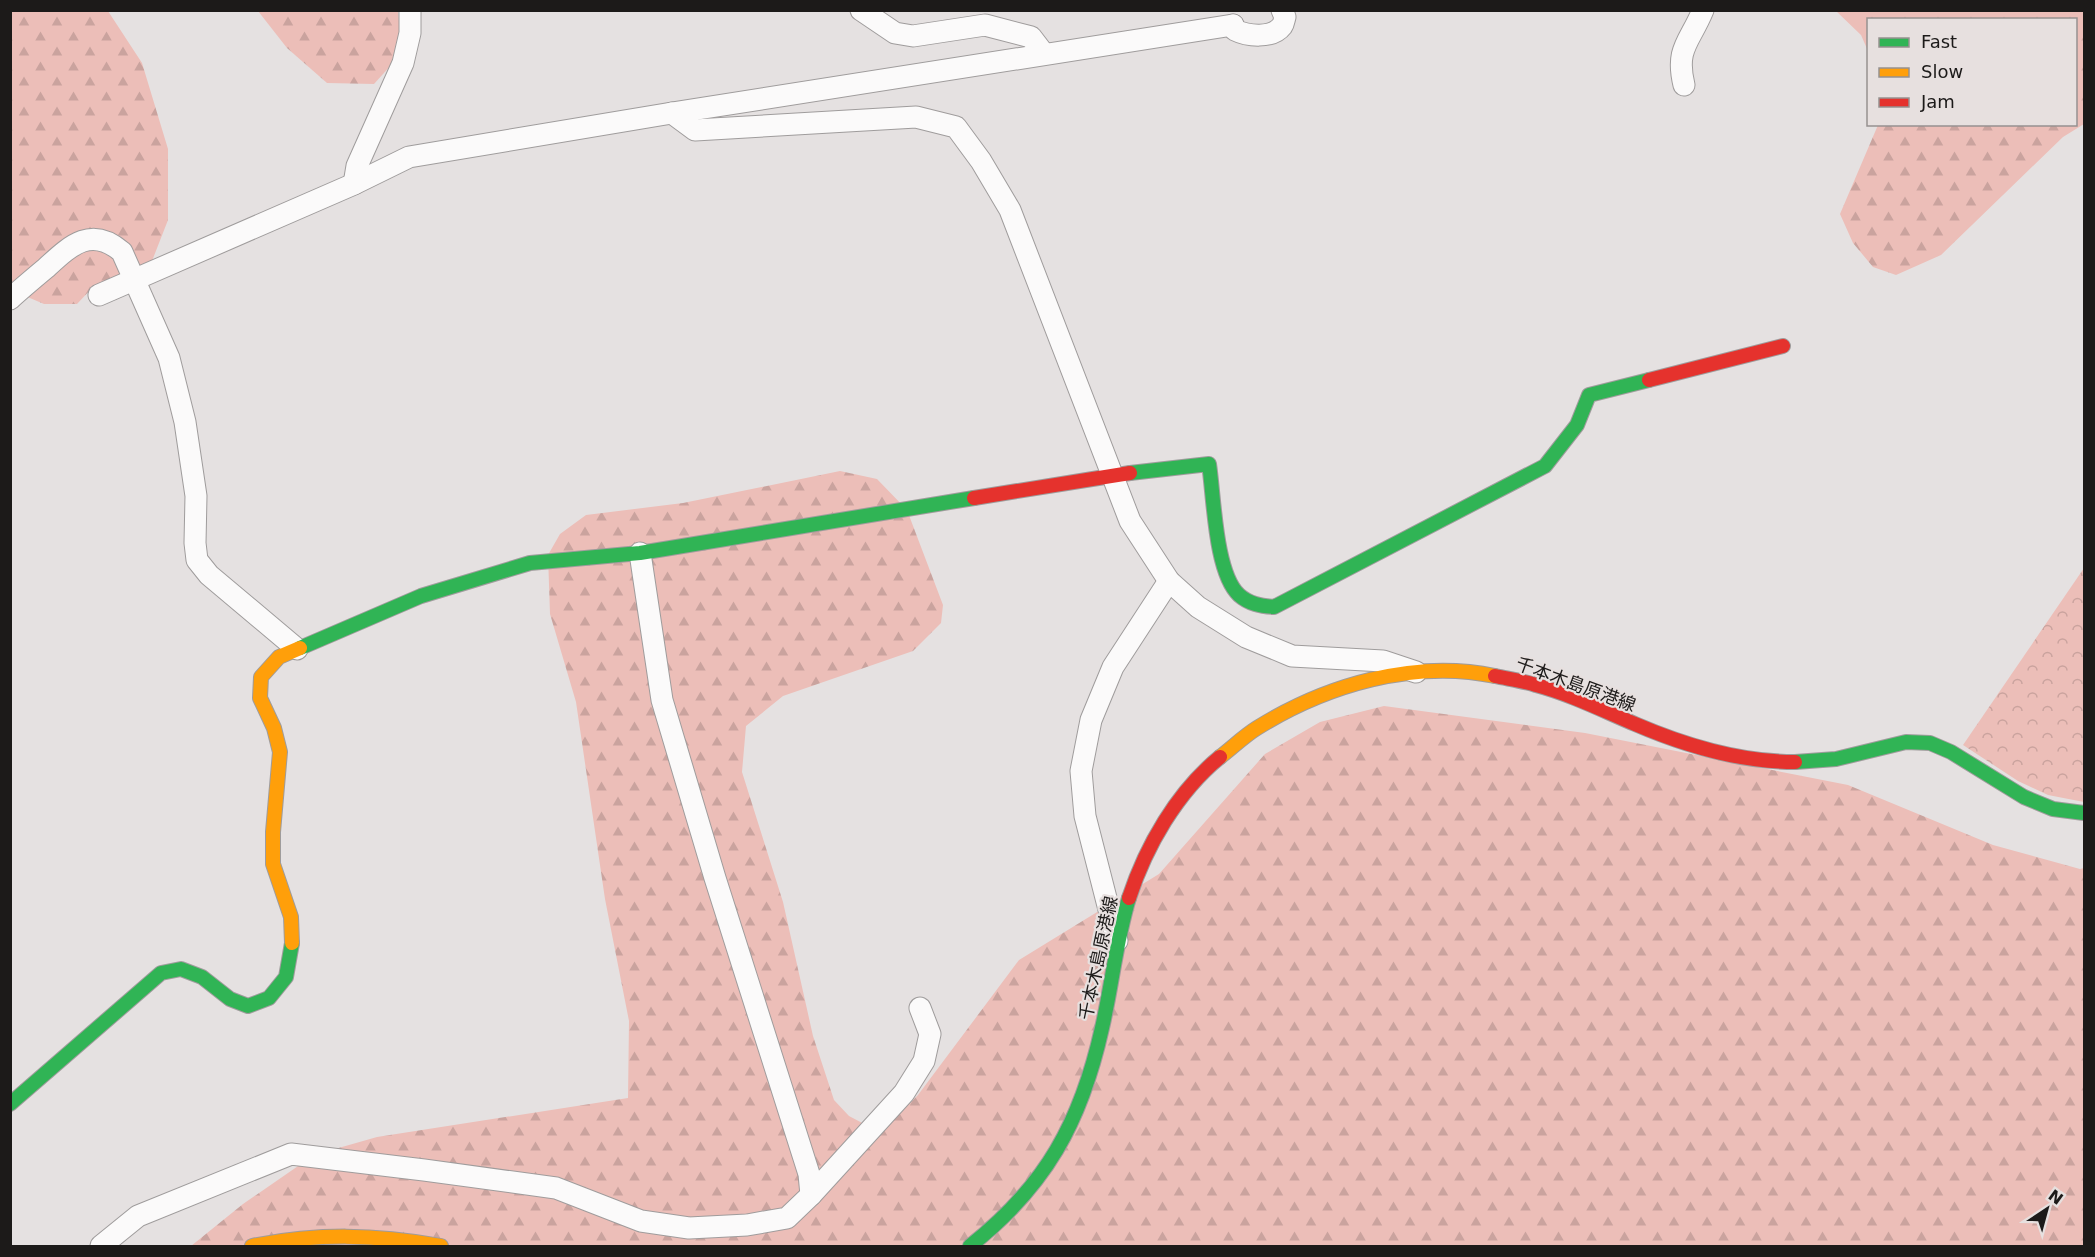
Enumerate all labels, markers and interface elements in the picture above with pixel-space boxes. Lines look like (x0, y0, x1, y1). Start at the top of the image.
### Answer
legend (1867, 18, 2077, 126)
text: Fast (1921, 31, 1957, 52)
text: Slow (1921, 61, 1963, 82)
text: Jam (1920, 91, 1955, 112)
street label: 千本木島原港線 (1513, 653, 1639, 715)
street label: 千本木島原港線 (1075, 894, 1121, 1022)
north arrow (2017, 1179, 2077, 1239)
text: N (2045, 1186, 2067, 1209)

